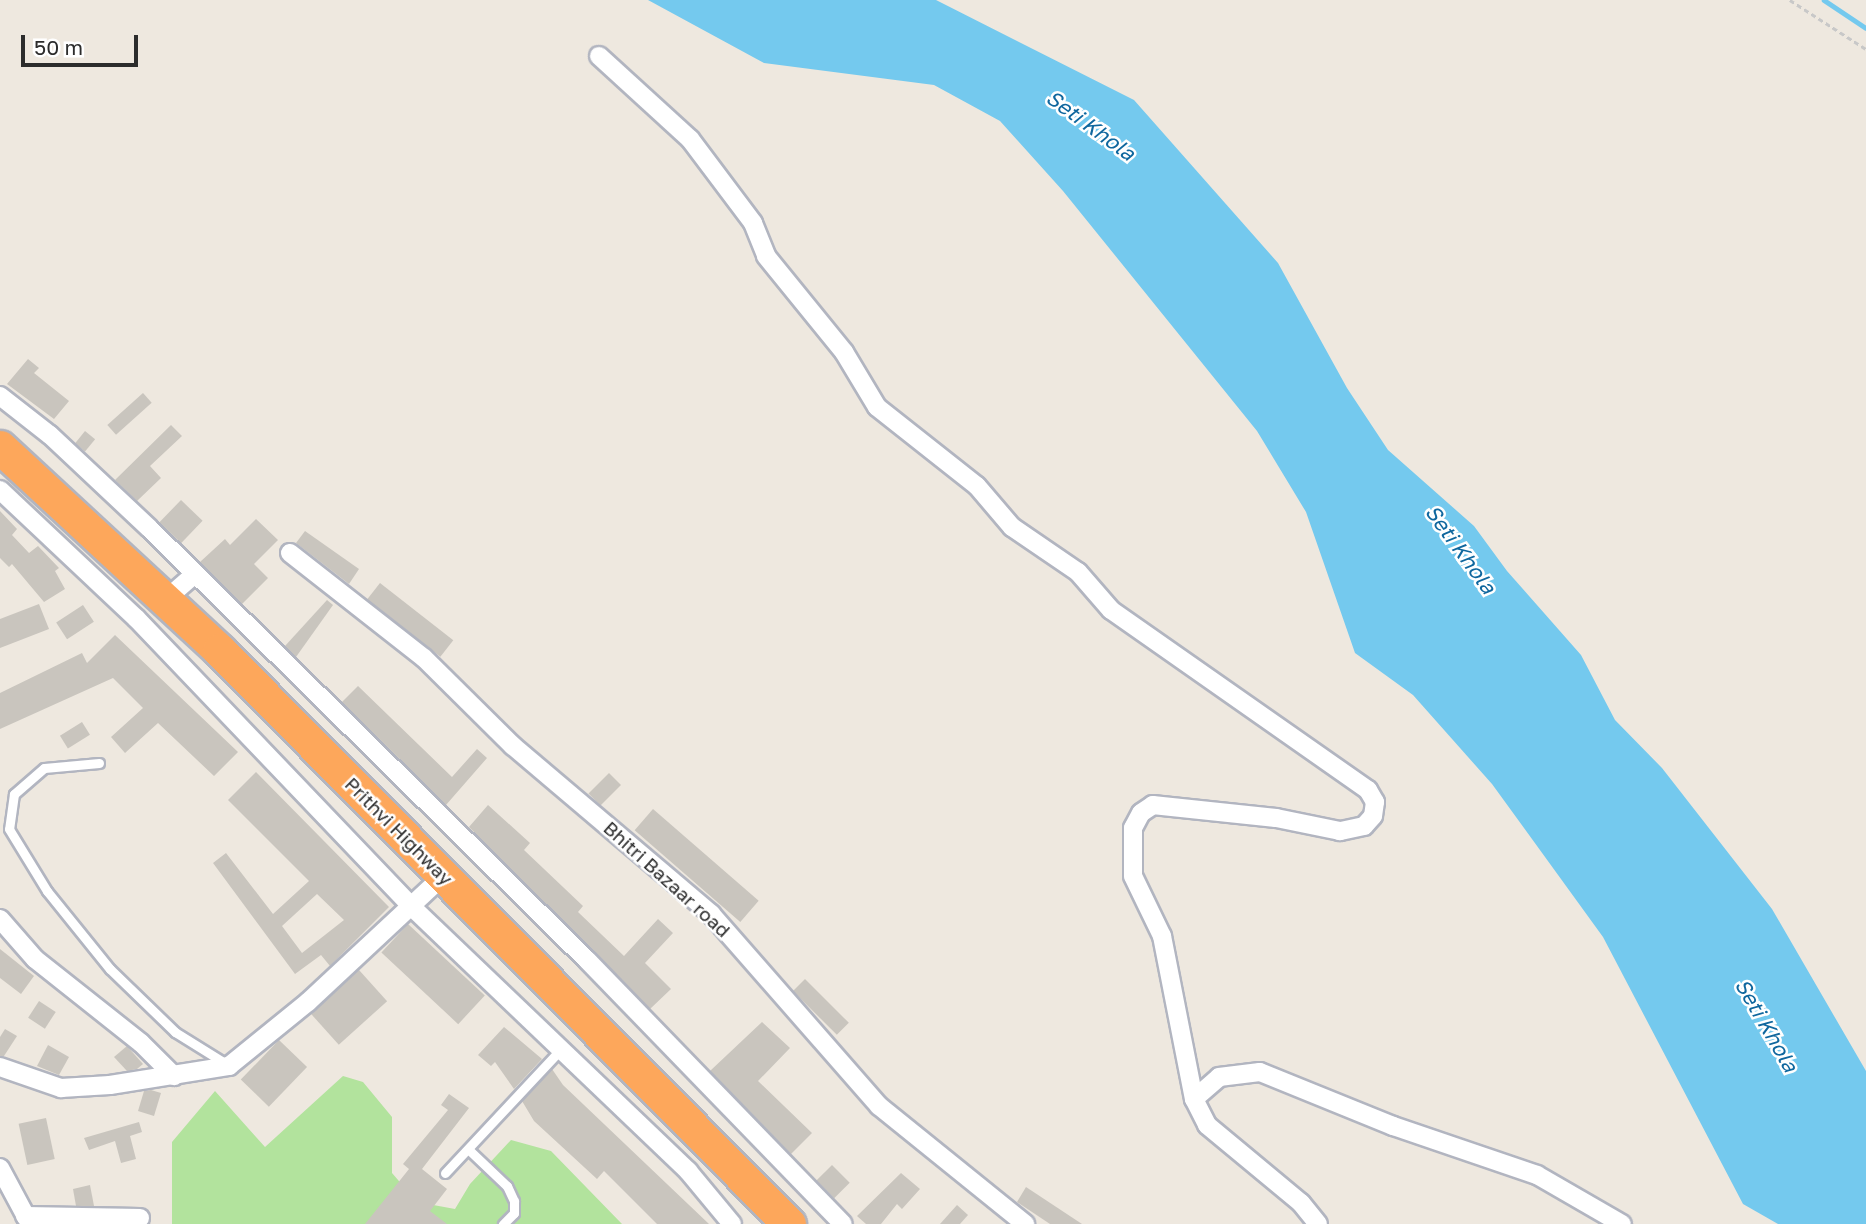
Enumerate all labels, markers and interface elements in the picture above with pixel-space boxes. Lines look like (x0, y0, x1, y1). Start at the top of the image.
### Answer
scale bar (24, 21, 142, 65)
text: 50 m (34, 34, 83, 60)
water label: Seti Khola (1042, 84, 1140, 166)
water label: Seti Khola (1420, 500, 1502, 598)
street label: Prithvi Highway (340, 772, 458, 890)
street label: Bhitri Bazaar road (599, 816, 735, 942)
water label: Seti Khola (1730, 974, 1804, 1076)

